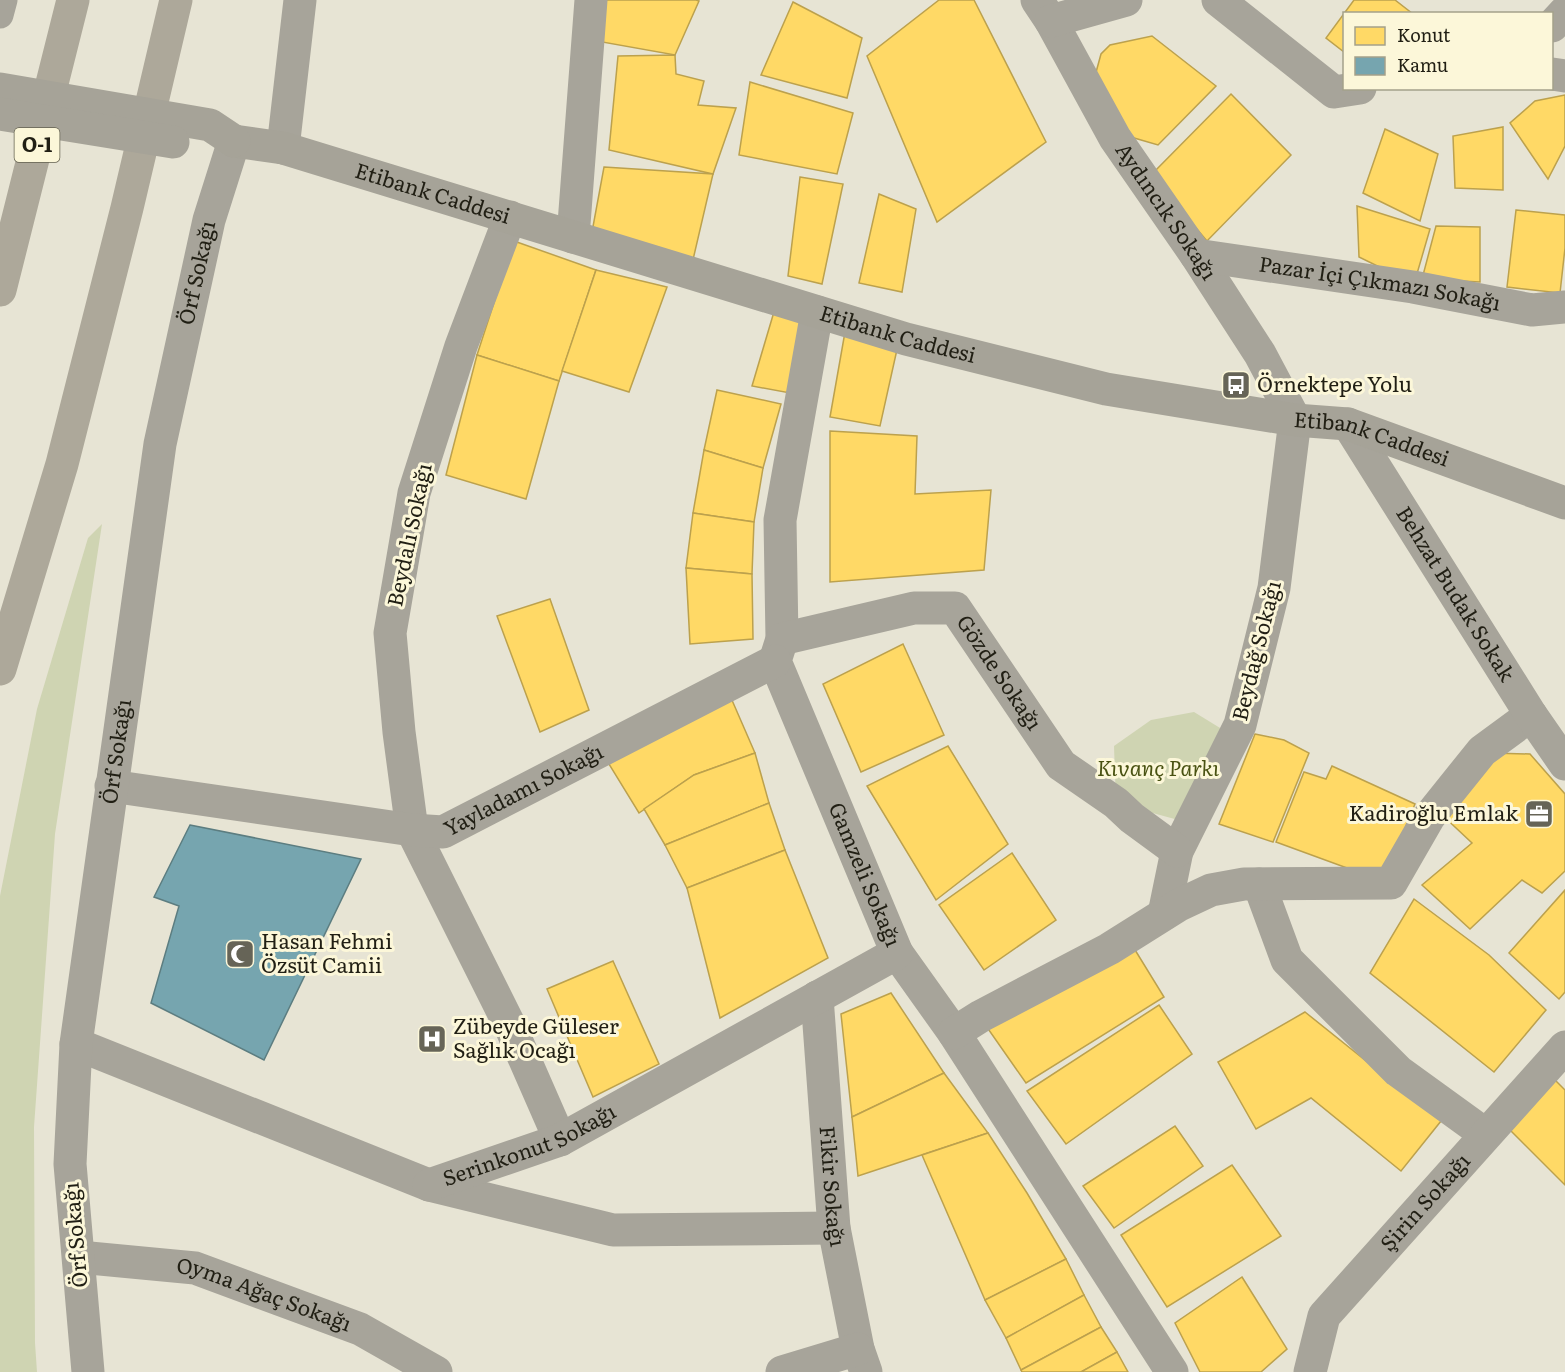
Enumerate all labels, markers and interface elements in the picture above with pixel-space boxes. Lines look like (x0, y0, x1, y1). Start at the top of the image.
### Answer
legend (1343, 12, 1553, 90)
text: Konut (1397, 21, 1451, 48)
text: Kamu (1397, 51, 1448, 78)
road number: O-1 (15, 128, 60, 162)
street label: Aydıncık Sokağı (1109, 135, 1226, 285)
street label: Etibank Caddesi (352, 153, 515, 230)
street label: Örf Sokağı (169, 217, 221, 327)
street label: Pazar İçi Çıkmazı Sokağı (1257, 246, 1504, 317)
street label: Etibank Caddesi (817, 296, 980, 369)
place label: Örnektepe Yolu (1257, 367, 1412, 398)
bus stop icon: Örnektepe Yolu (1220, 369, 1252, 401)
street label: Etibank Caddesi (1293, 402, 1454, 473)
street label: Beydalı Sokağı (377, 460, 438, 609)
street label: Behzat Budak Sokak (1390, 499, 1524, 687)
street label: Beydağ Sokağı (1222, 577, 1287, 724)
street label: Gözde Sokağı (951, 608, 1051, 736)
street label: Örf Sokağı (92, 697, 137, 806)
street label: Yayladamı Sokağı (437, 734, 608, 842)
park label: Kıvanç Parkı (1097, 751, 1220, 782)
place label: Kadiroğlu Emlak (1349, 796, 1518, 827)
street label: Gamzeli Sokağı (823, 797, 911, 951)
office icon: Kadiroğlu Emlak (1523, 798, 1555, 830)
place label: Hasan Fehmi Özsüt Camii (261, 924, 392, 979)
mosque icon: Hasan Fehmi Özsüt Camii (224, 938, 256, 970)
place label: Zübeyde Güleser Sağlık Ocağı (453, 1009, 619, 1064)
hospital icon: Zübeyde Güleser Sağlık Ocağı (416, 1023, 448, 1055)
street label: Serinkonut Sokağı (438, 1094, 621, 1192)
street label: Fikir Sokağı (814, 1125, 855, 1249)
street label: Şirin Sokağı (1371, 1145, 1476, 1257)
street label: Örf Sokağı (53, 1181, 94, 1289)
street label: Oyma Ağaç Sokağı (175, 1248, 356, 1338)

